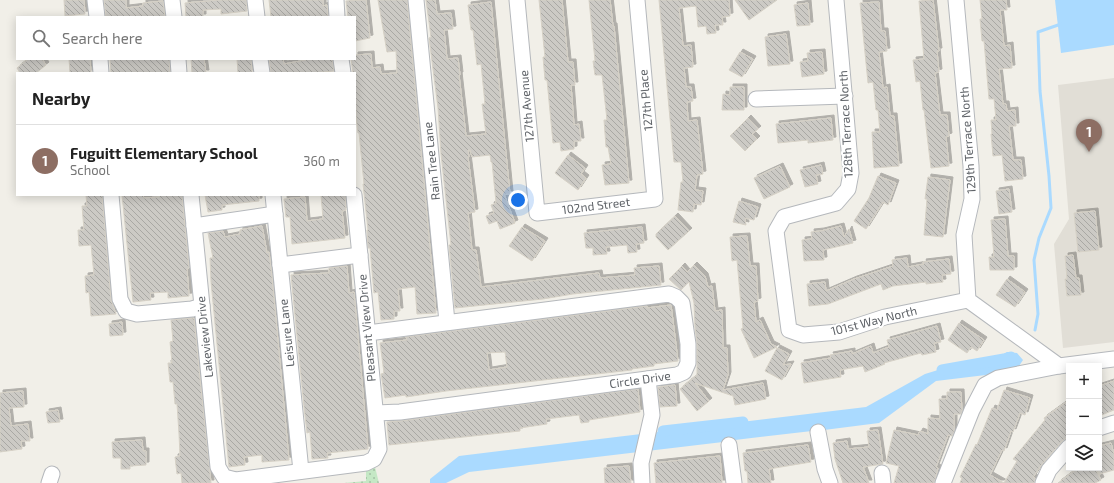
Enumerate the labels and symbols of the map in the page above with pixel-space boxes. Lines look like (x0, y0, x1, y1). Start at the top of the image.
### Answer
street label: 127th Place (635, 69, 655, 131)
street label: 127th Avenue (516, 70, 536, 142)
street label: 128th Terrace North (835, 70, 855, 178)
street label: 129th Terrace North (956, 86, 978, 194)
pin: 1 (1076, 119, 1102, 152)
street label: Rain Tree Lane (420, 121, 442, 201)
your location (508, 190, 528, 210)
street label: 102nd Street (561, 194, 631, 216)
street label: Pleasant View Drive (354, 274, 378, 382)
street label: Lakeview Drive (193, 296, 215, 378)
street label: Leisure Lane (275, 298, 297, 368)
street label: 101st Way North (829, 303, 918, 337)
street label: Circle Drive (608, 368, 671, 390)

